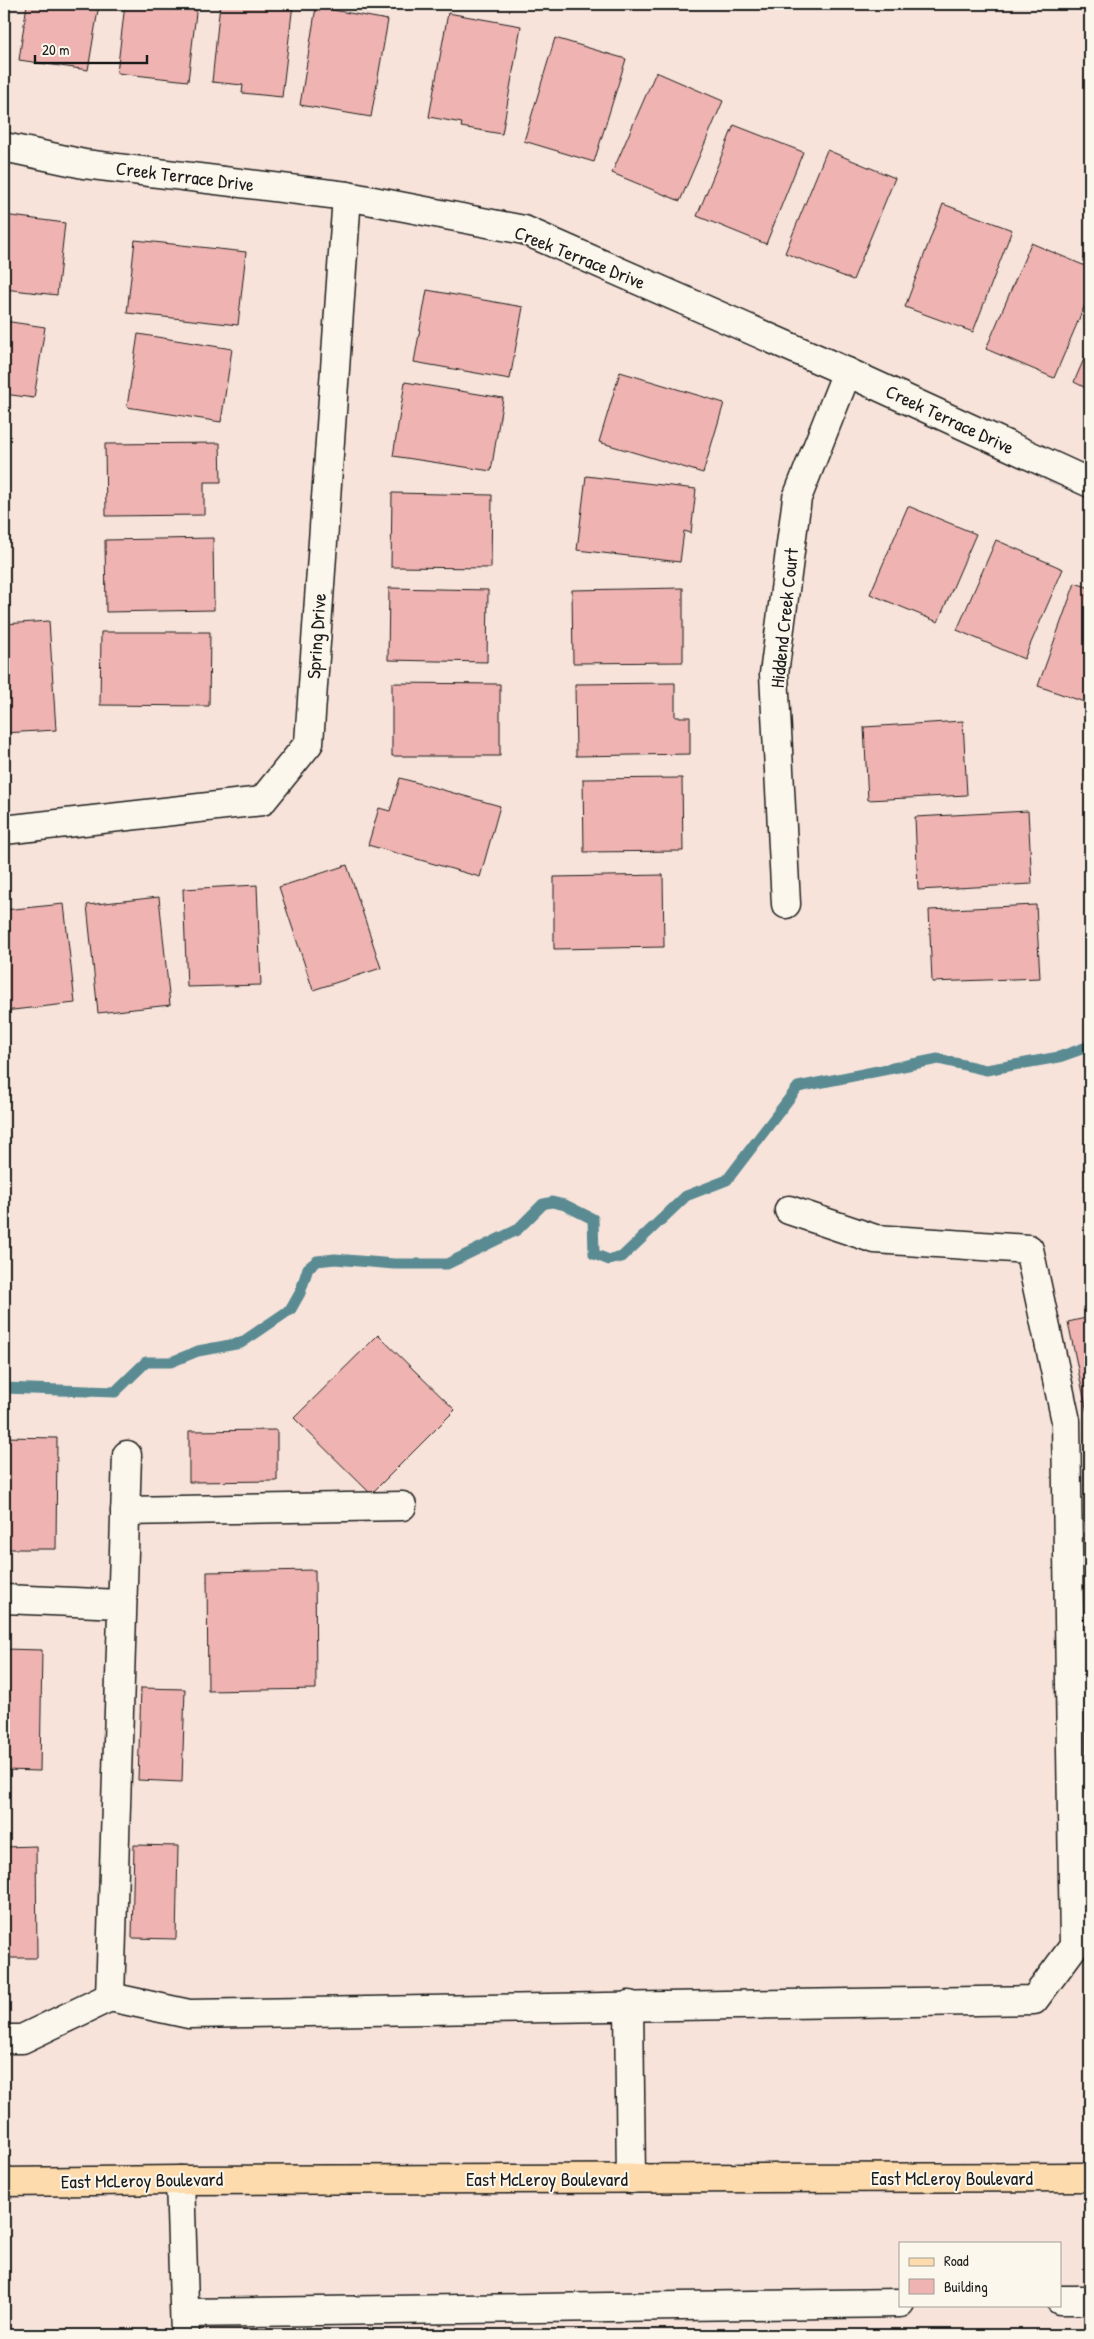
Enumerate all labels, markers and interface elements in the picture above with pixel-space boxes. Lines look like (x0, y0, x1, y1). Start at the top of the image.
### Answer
scale bar (35, 32, 148, 64)
text: 20 m (42, 39, 69, 60)
street label: Creek Terrace Drive (115, 155, 256, 197)
street label: Creek Terrace Drive (511, 219, 650, 295)
street label: Creek Terrace Drive (882, 378, 1019, 460)
street label: Hiddend Creek Court (764, 546, 804, 689)
street label: Spring Drive (300, 592, 332, 680)
street label: East McLeroy Boulevard (871, 2165, 1034, 2191)
street label: East McLeroy Boulevard (61, 2166, 224, 2194)
street label: East McLeroy Boulevard (466, 2166, 629, 2192)
legend (899, 2242, 1062, 2306)
text: Road (944, 2250, 969, 2271)
text: Building (944, 2276, 988, 2297)

